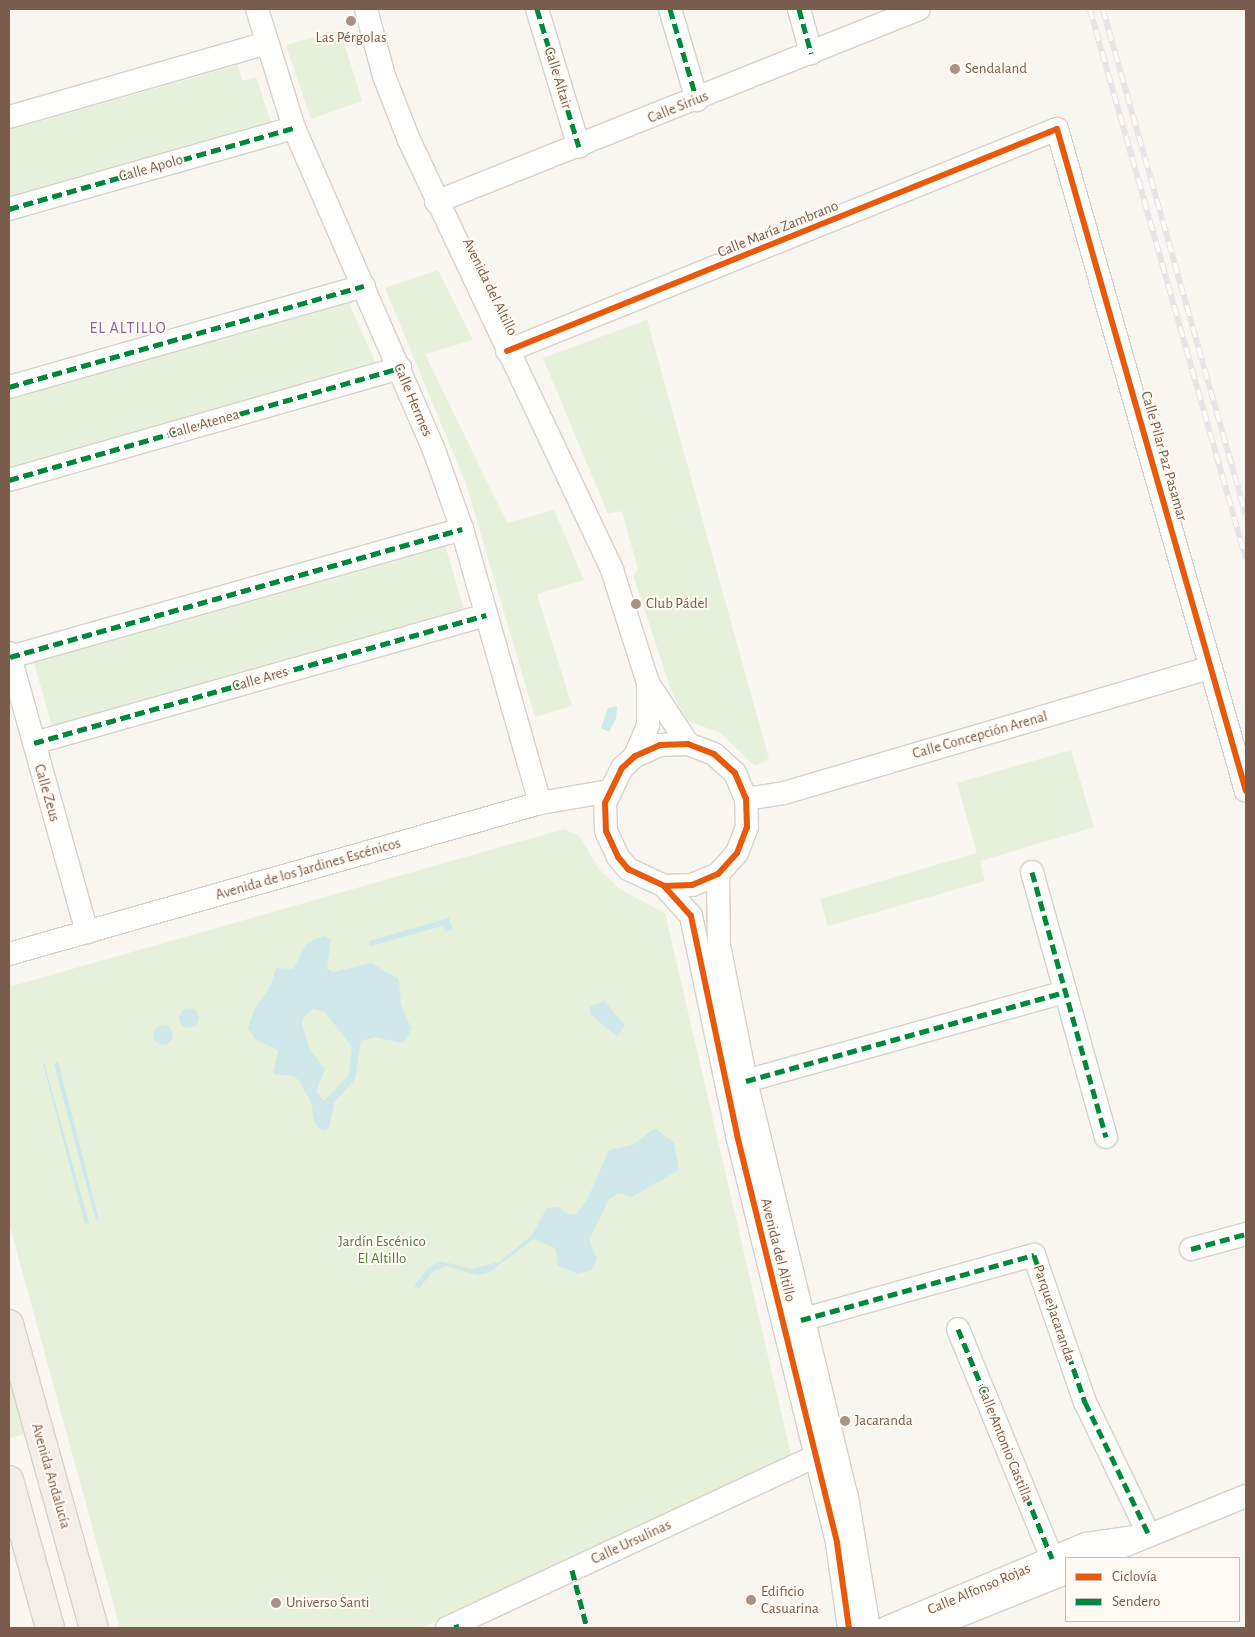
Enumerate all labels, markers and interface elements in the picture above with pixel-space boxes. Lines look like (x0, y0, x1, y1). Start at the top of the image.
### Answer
marker: Las Pérgolas (345, 15, 357, 27)
place label: Las Pérgolas (316, 29, 386, 47)
street label: Calle Altair (540, 45, 576, 111)
place label: Sendaland (965, 60, 1027, 78)
marker: Sendaland (949, 63, 961, 75)
street label: Calle Sirius (645, 87, 711, 127)
street label: Calle Apolo (117, 150, 185, 186)
street label: Calle María Zambrano (715, 197, 841, 261)
street label: Avenida del Altillo (459, 235, 521, 339)
district label: EL ALTILLO (88, 318, 168, 338)
street label: Calle Hermes (390, 361, 436, 439)
street label: Calle Pilar Paz Pasamar (1137, 389, 1191, 523)
street label: Calle Atenea (166, 405, 242, 443)
place label: Club Pádel (646, 595, 708, 613)
marker: Club Pádel (630, 598, 642, 610)
street label: Calle Ares (230, 662, 290, 696)
street label: Calle Concepción Arenal (910, 707, 1050, 763)
street label: Calle Zeus (30, 762, 64, 824)
street label: Avenida de los Jardines Escénicos (213, 834, 403, 904)
street label: Avenida del Altillo (756, 1196, 800, 1304)
park label: Jardín Escénico El Altillo (338, 1232, 426, 1267)
street label: Parque Jacaranda (1029, 1262, 1079, 1364)
street label: Calle Antonio Castilla (973, 1383, 1037, 1505)
place label: Jacaranda (855, 1412, 913, 1430)
marker: Jacaranda (839, 1415, 851, 1427)
street label: Avenida Andalucía (27, 1421, 75, 1531)
street label: Calle Ursulinas (588, 1516, 674, 1568)
legend (1065, 1557, 1240, 1622)
street label: Calle Alfonso Rojas (925, 1559, 1033, 1619)
text: Ciclovía (1112, 1569, 1157, 1584)
place label: Edificio Casuarina (761, 1582, 819, 1617)
place label: Universo Santi (286, 1594, 369, 1612)
marker: Edificio Casuarina (745, 1594, 757, 1606)
text: Sendero (1112, 1594, 1160, 1609)
marker: Universo Santi (270, 1597, 282, 1609)

